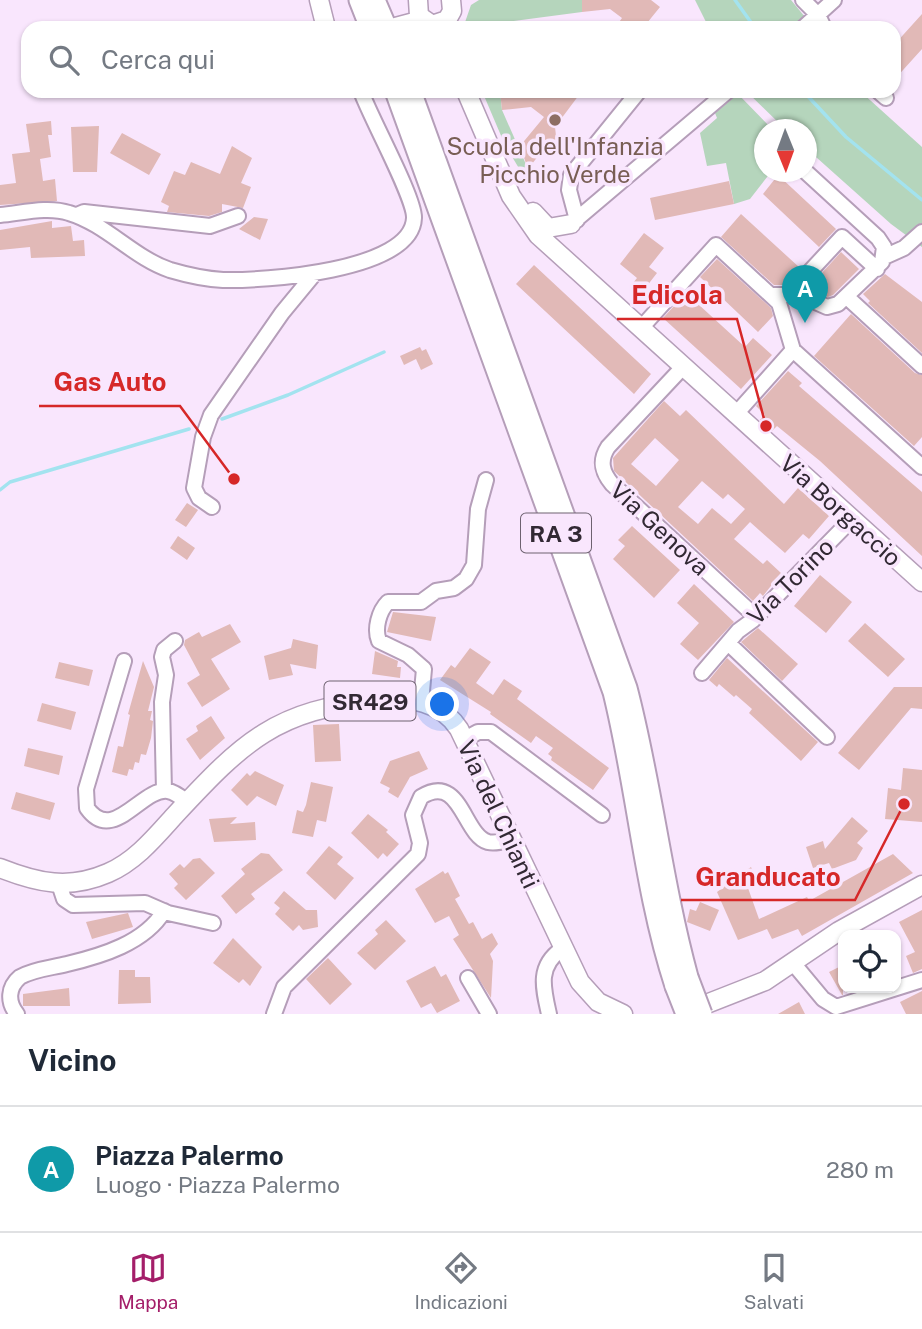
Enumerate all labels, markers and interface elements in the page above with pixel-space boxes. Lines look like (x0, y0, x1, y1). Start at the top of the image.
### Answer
search box (21, 21, 901, 98)
icon: search (45, 41, 83, 79)
text: Cerca qui (101, 44, 215, 75)
marker: Scuola dell'Infanzia Picchio Verde (547, 112, 563, 128)
north arrow (754, 119, 817, 182)
place label: Scuola dell'Infanzia Picchio Verde (446, 132, 664, 188)
pin: A (782, 265, 828, 323)
callout: Edicola (617, 272, 737, 319)
text: Edicola (631, 279, 723, 310)
callout: Gas Auto (39, 359, 180, 406)
text: Gas Auto (53, 366, 167, 397)
street label: Via Borgaccio (775, 448, 907, 572)
street label: Via Genova (605, 475, 715, 581)
road number: RA 3 (521, 513, 591, 552)
street label: Via Torino (741, 532, 839, 630)
road number: SR429 (324, 681, 416, 720)
your location (425, 687, 459, 721)
street label: Via del Chianti (452, 736, 546, 892)
callout: Granducato (681, 853, 855, 900)
text: Granducato (695, 861, 841, 892)
map controls (838, 930, 901, 993)
button: locate (838, 930, 901, 993)
text: Vicino (28, 1042, 117, 1078)
text: Piazza Palermo (95, 1140, 284, 1171)
text: A (43, 1156, 59, 1183)
text: 280 m (826, 1156, 894, 1183)
text: Luogo · Piazza Palermo (95, 1171, 340, 1198)
tab: Mappa (118, 1249, 178, 1313)
tab: Indicazioni (414, 1249, 508, 1313)
tab: Salvati (744, 1249, 804, 1313)

